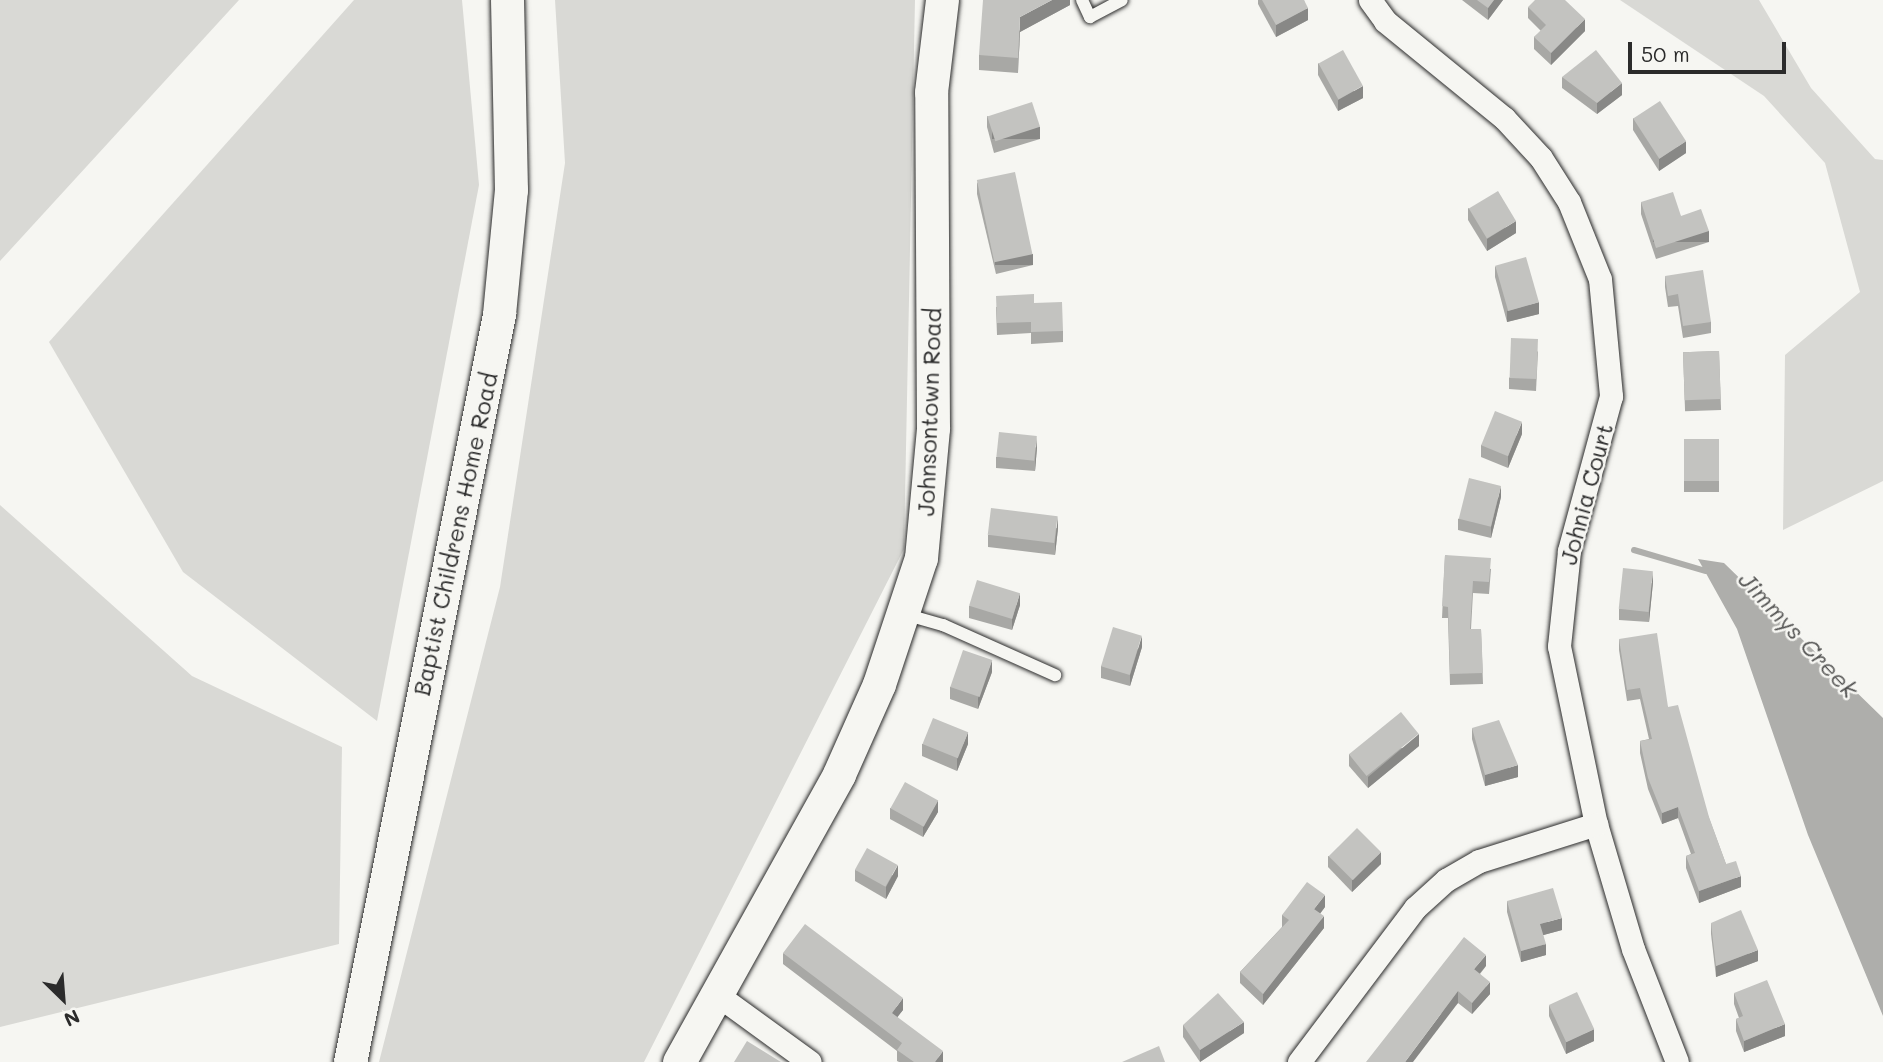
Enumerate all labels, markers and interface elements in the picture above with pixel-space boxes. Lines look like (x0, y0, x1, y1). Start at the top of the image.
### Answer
scale bar (1631, 28, 1788, 72)
text: 50 m (1641, 40, 1690, 67)
street label: Johnsontown Road (912, 307, 946, 517)
street label: Baptist Childrens Home Road (407, 370, 503, 698)
street label: Johnia Court (1554, 420, 1618, 568)
water label: Jimmys Creek (1733, 565, 1865, 703)
north arrow (28, 964, 98, 1034)
text: N (60, 1004, 84, 1033)

